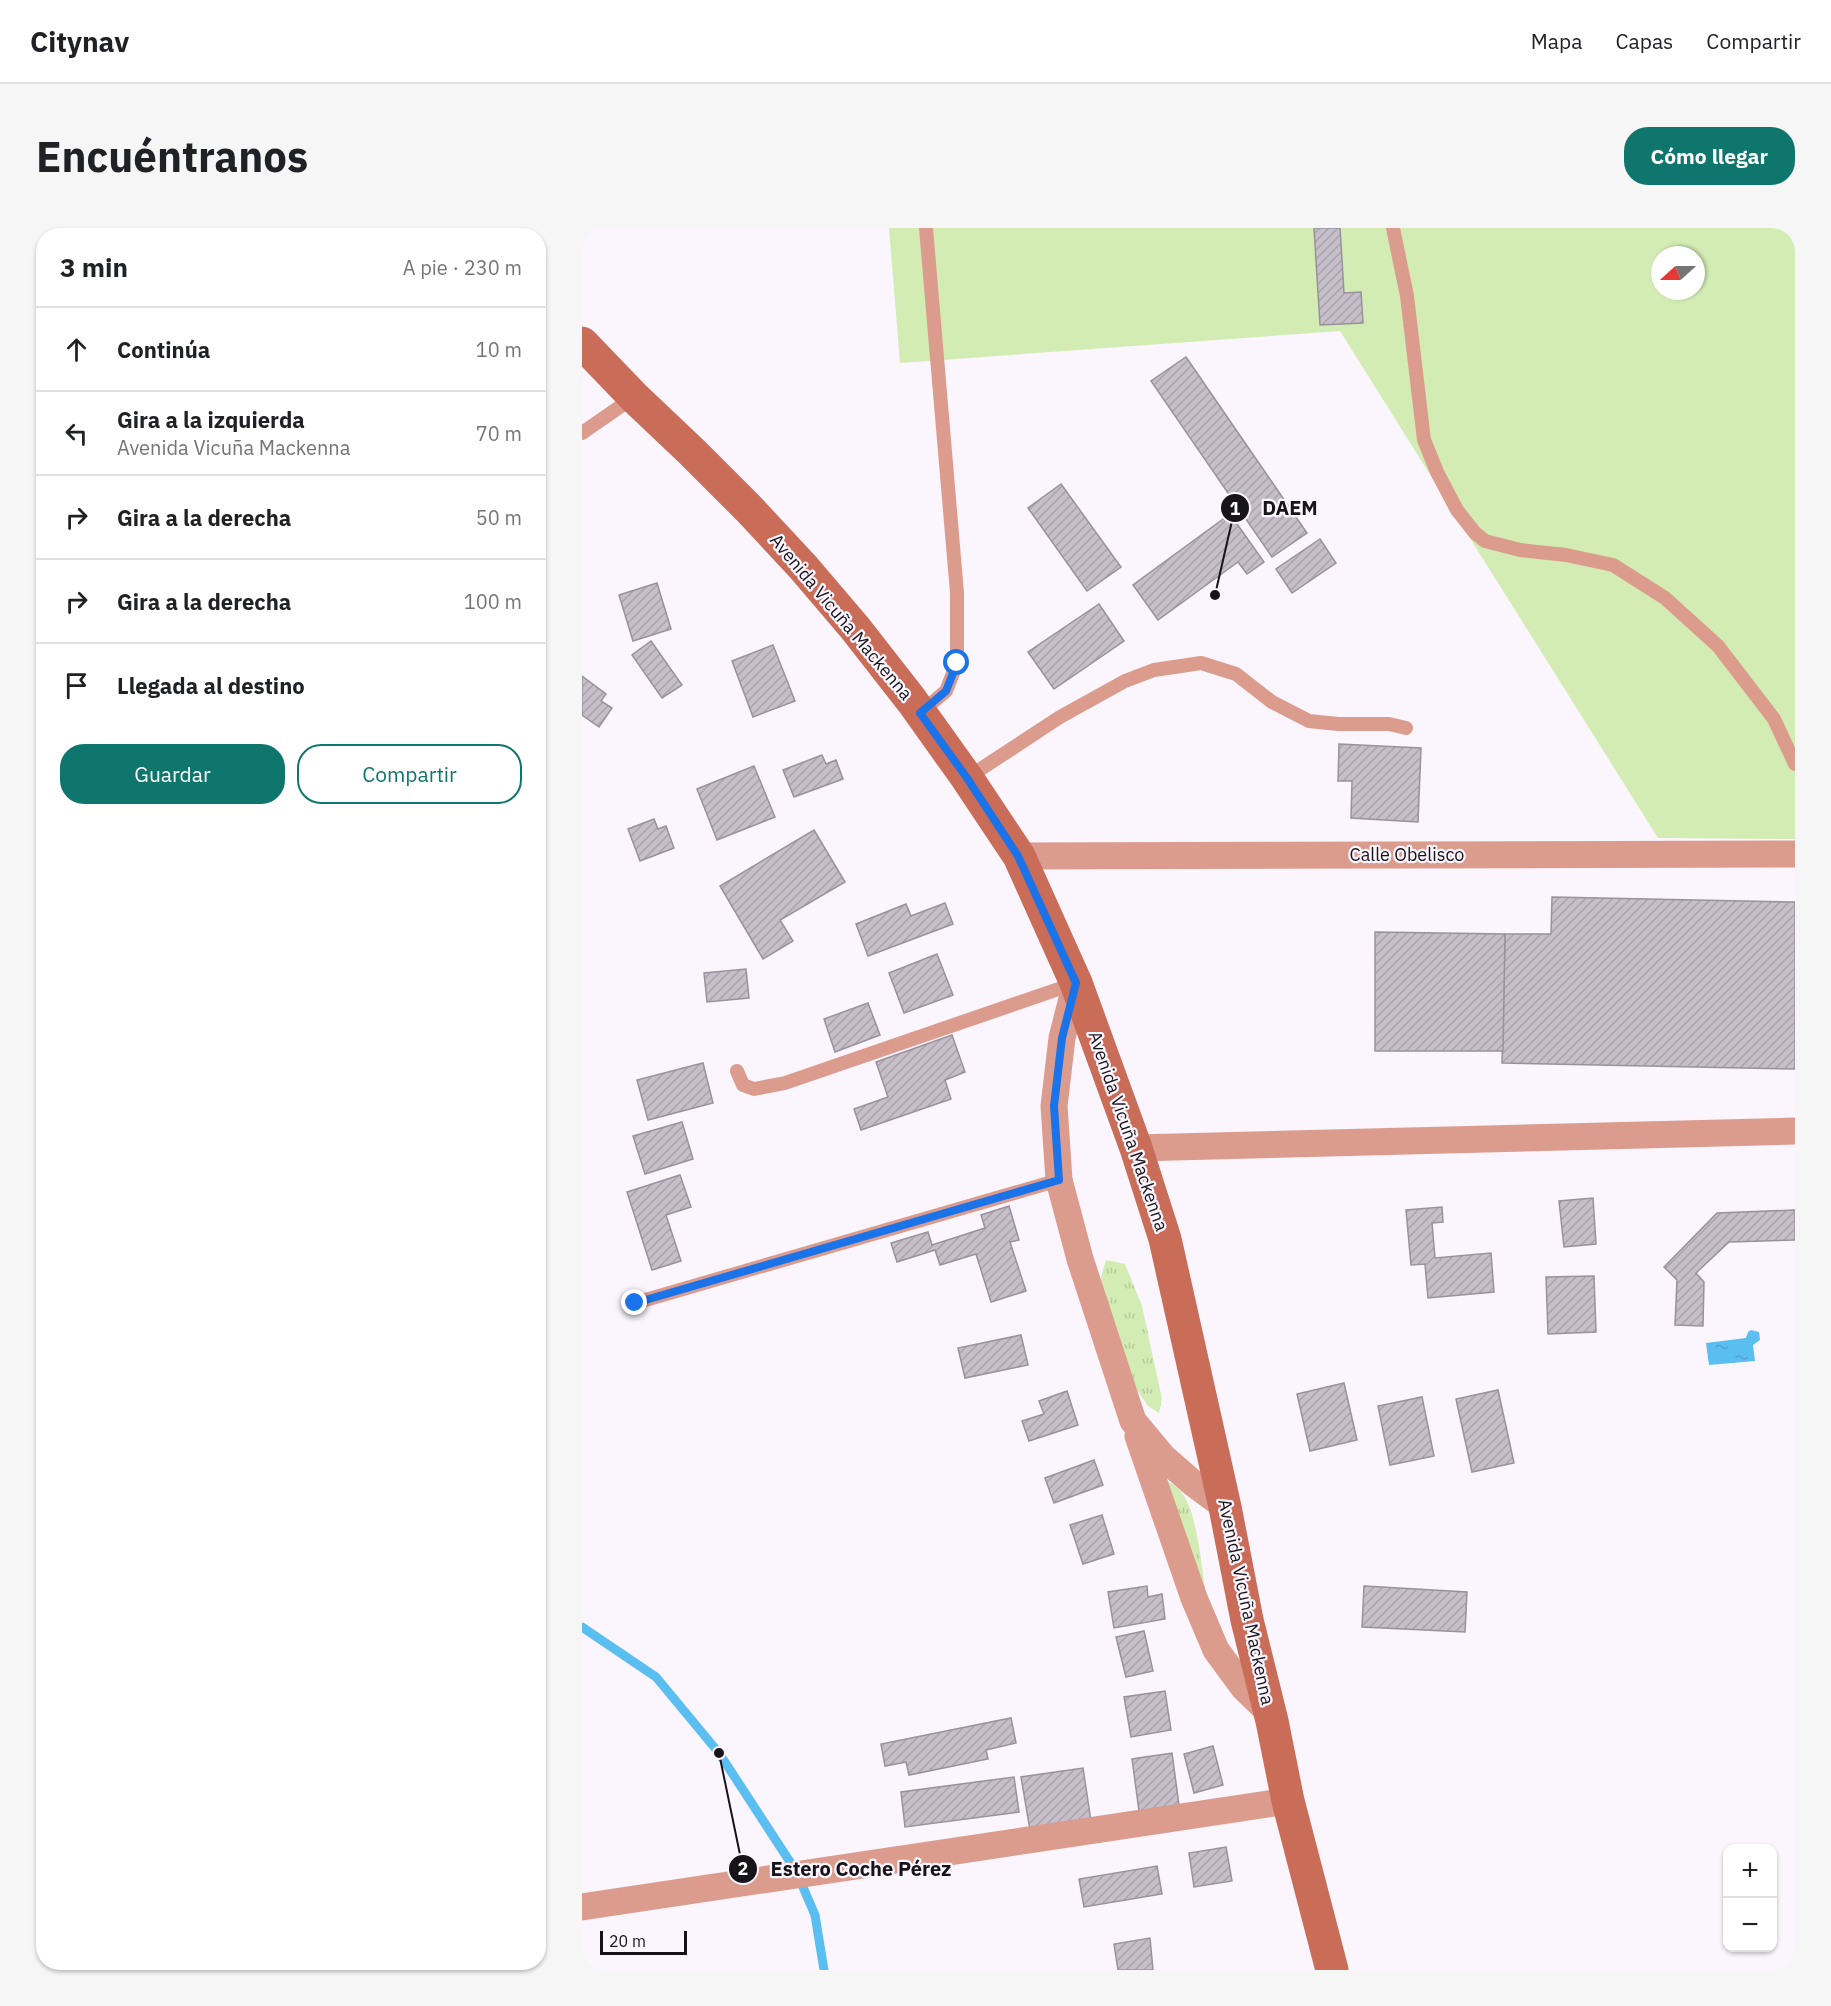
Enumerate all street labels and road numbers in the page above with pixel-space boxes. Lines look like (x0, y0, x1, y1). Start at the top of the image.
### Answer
street label: Avenida Vicuña Mackenna (765, 529, 918, 705)
street label: Calle Obelisco (1350, 843, 1464, 866)
street label: Avenida Vicuña Mackenna (1083, 1028, 1174, 1234)
street label: Avenida Vicuña Mackenna (1213, 1497, 1280, 1707)

